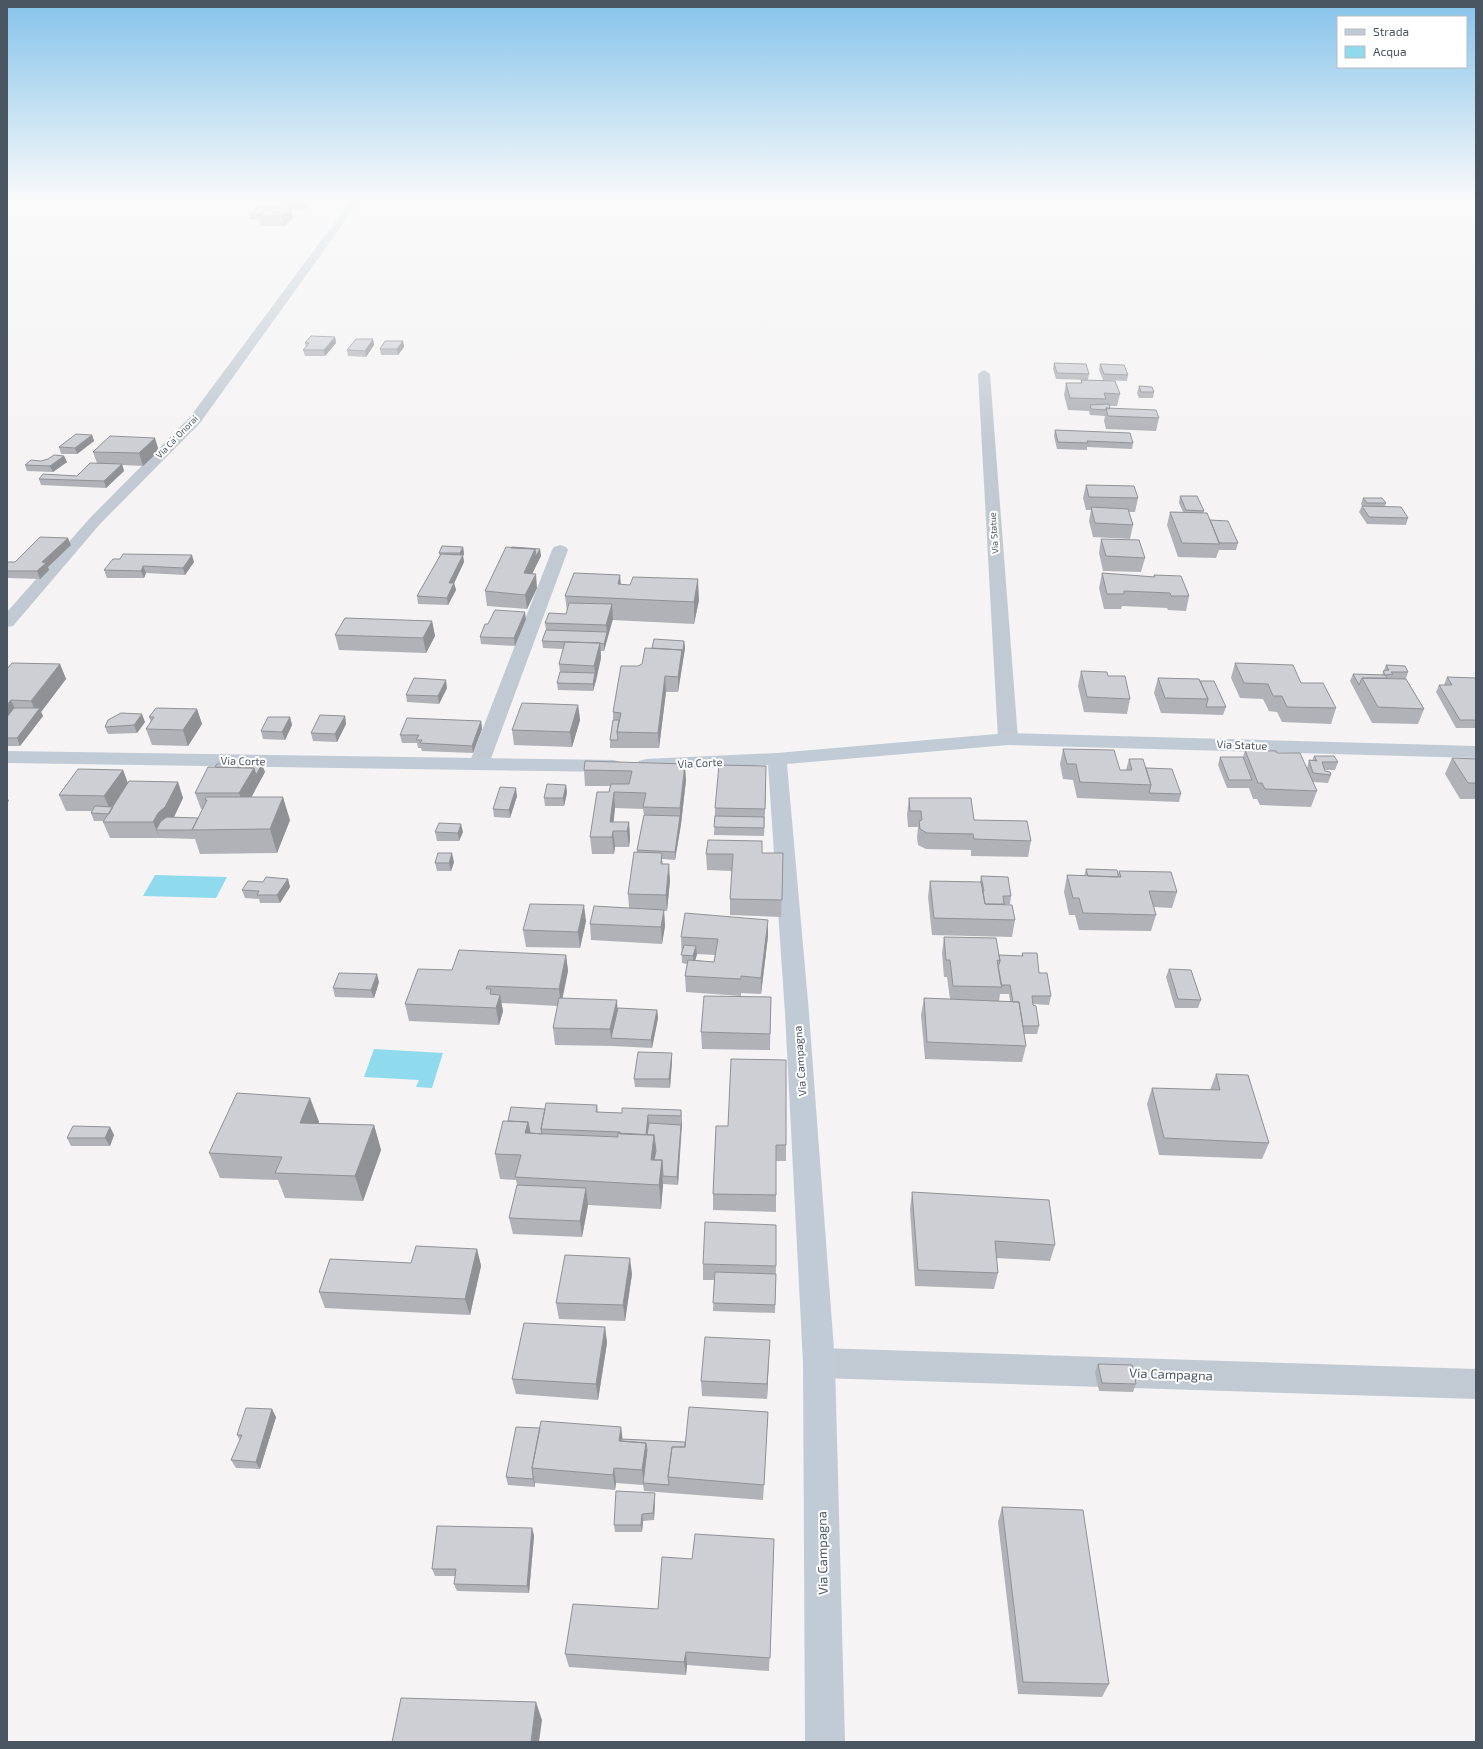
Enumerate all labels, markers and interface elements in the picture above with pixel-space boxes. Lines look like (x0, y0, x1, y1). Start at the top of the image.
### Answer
legend (1337, 16, 1467, 68)
text: Strada (1373, 24, 1409, 38)
text: Acqua (1373, 44, 1407, 58)
street label: Via Ca' Onorai (153, 413, 200, 460)
street label: Via Statue (987, 512, 1000, 554)
street label: Via Statue (1216, 737, 1268, 752)
street label: Via Corte (220, 754, 266, 767)
street label: Via Corte (677, 755, 723, 770)
street label: Via Campagna (791, 1025, 808, 1097)
street label: Via Campagna (1129, 1365, 1213, 1383)
street label: Via Campagna (813, 1511, 831, 1595)

